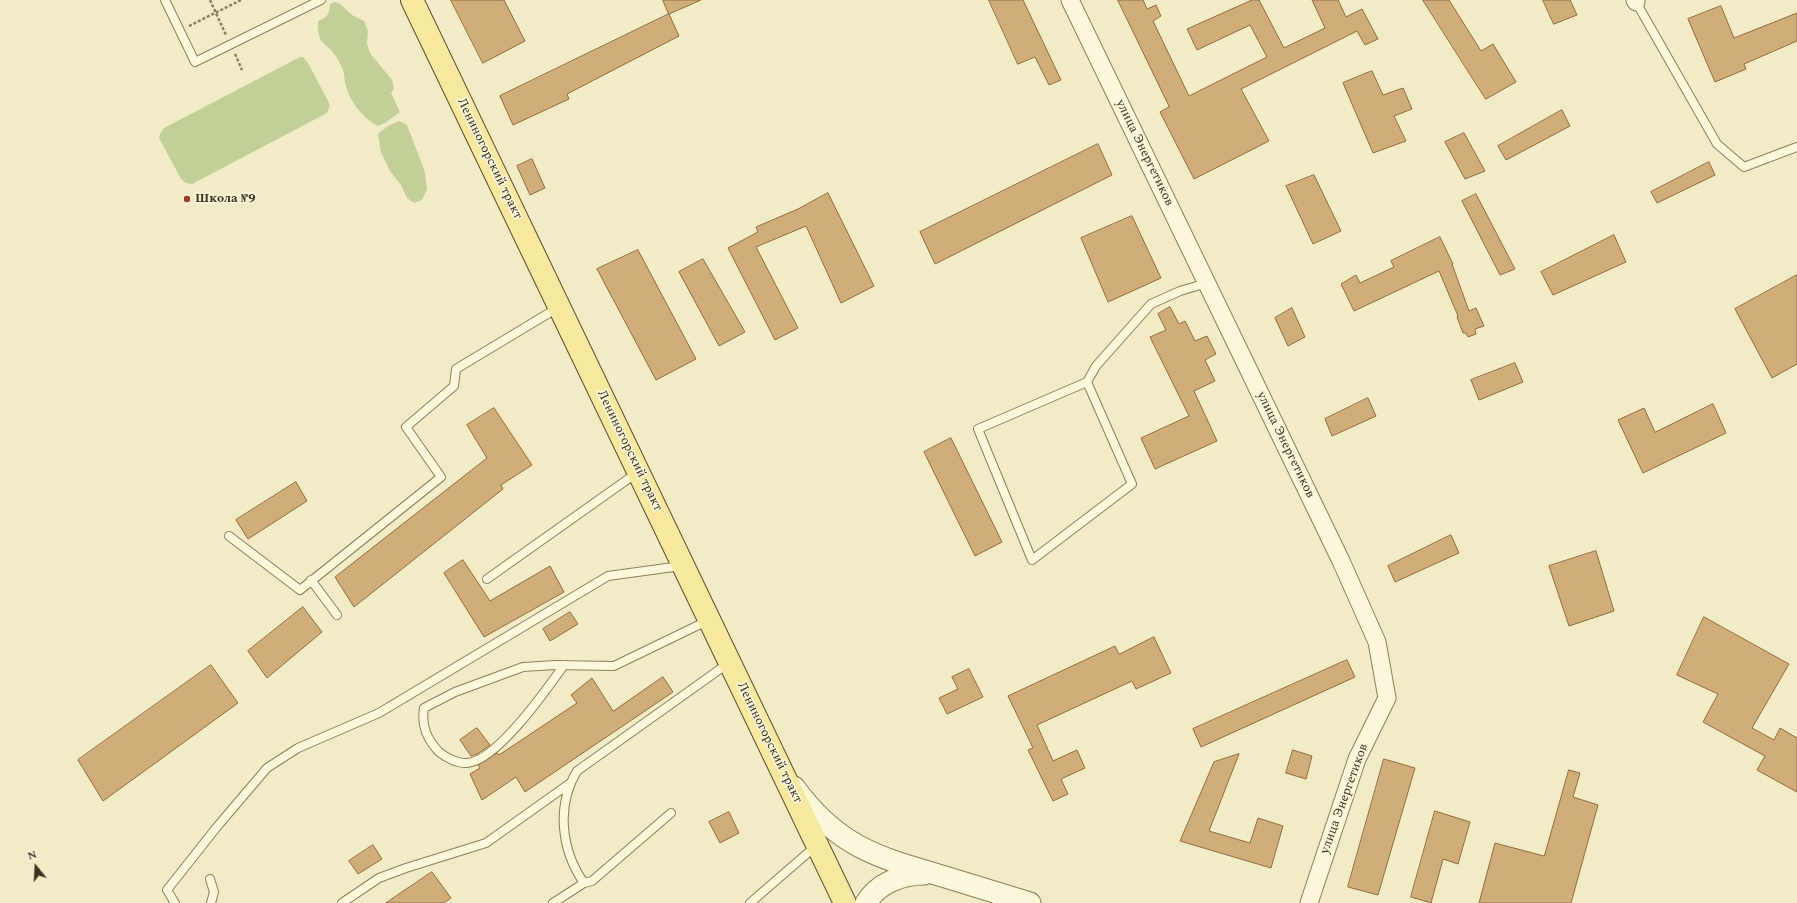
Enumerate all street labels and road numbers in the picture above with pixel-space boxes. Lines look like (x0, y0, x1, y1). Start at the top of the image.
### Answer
street label: Лениногорский тракт (453, 96, 525, 222)
street label: улица Энергетиков (1112, 97, 1176, 209)
street label: Лениногорский тракт (593, 388, 665, 514)
street label: улица Энергетиков (1253, 389, 1317, 501)
street label: Лениногорский тракт (733, 680, 805, 806)
street label: улица Энергетиков (1318, 742, 1372, 856)

